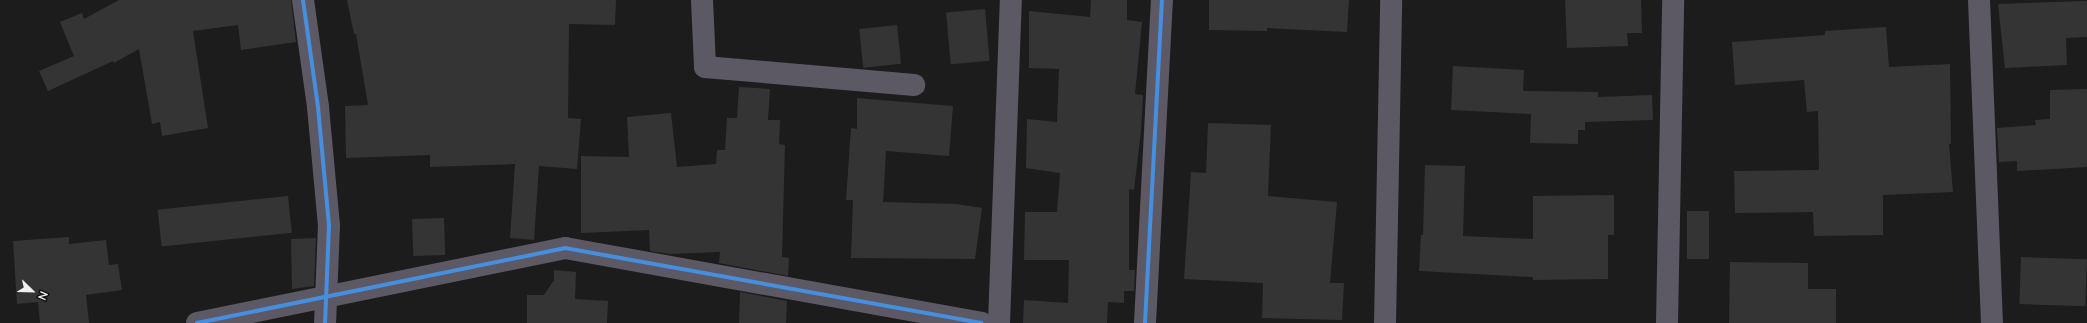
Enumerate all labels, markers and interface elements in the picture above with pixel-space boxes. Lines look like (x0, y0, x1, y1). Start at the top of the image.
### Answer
north arrow (12, 271, 52, 311)
text: N (36, 289, 51, 302)

